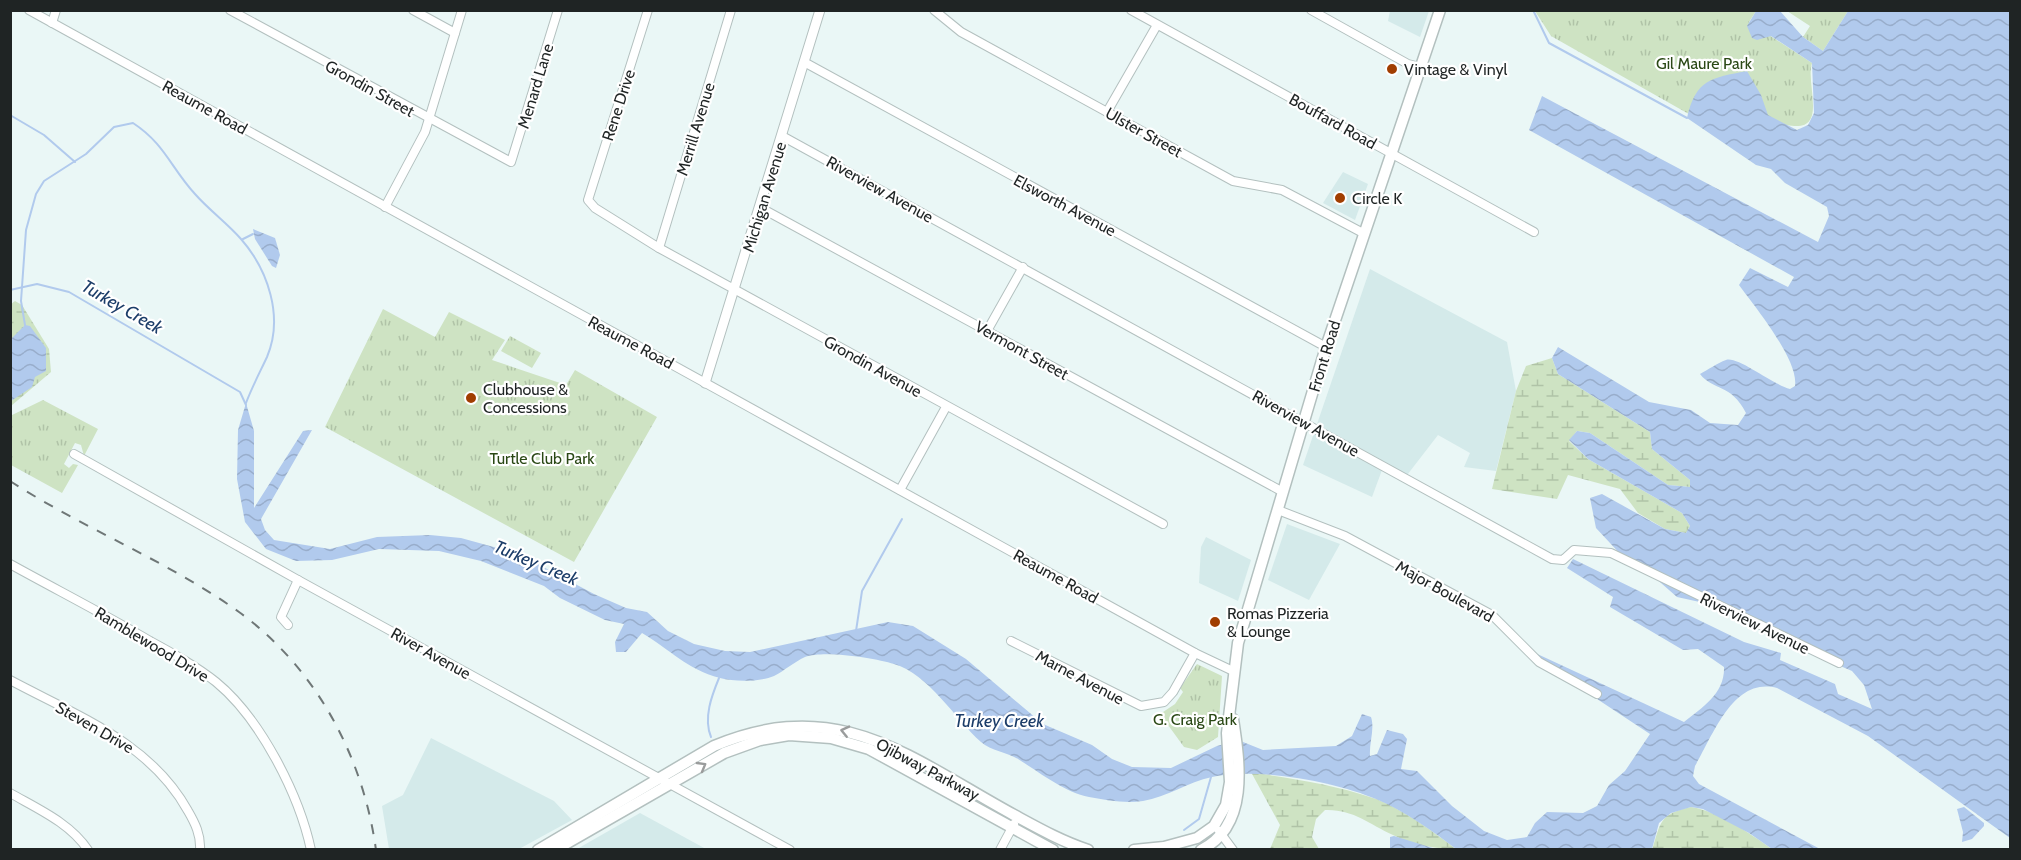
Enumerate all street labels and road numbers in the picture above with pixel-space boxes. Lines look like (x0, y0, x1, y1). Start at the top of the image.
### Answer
street label: Menard Lane (514, 41, 557, 131)
street label: Grondin Street (322, 56, 418, 121)
street label: Rene Drive (598, 67, 639, 143)
street label: Reaume Road (159, 76, 251, 139)
street label: Merrill Avenue (672, 80, 719, 178)
street label: Bouffard Road (1286, 90, 1380, 153)
street label: Ulster Street (1102, 104, 1186, 162)
street label: Michigan Avenue (739, 140, 790, 255)
street label: Riverview Avenue (823, 152, 937, 227)
street label: Elsworth Avenue (1010, 171, 1119, 240)
street label: Reaume Road (585, 312, 677, 373)
street label: Vermont Street (972, 317, 1072, 384)
street label: Front Road (1305, 318, 1344, 394)
street label: Grondin Avenue (821, 332, 925, 401)
street label: Riverview Avenue (1249, 386, 1363, 461)
street label: Reaume Road (1010, 545, 1102, 608)
street label: Major Boulevard (1392, 557, 1497, 626)
street label: Riverview Avenue (1697, 589, 1813, 658)
street label: Ramblewood Drive (91, 603, 212, 686)
street label: River Avenue (388, 624, 474, 683)
street label: Marne Avenue (1032, 646, 1127, 709)
street label: Steven Drive (52, 697, 137, 757)
street label: Ojibway Parkway (873, 734, 983, 805)

